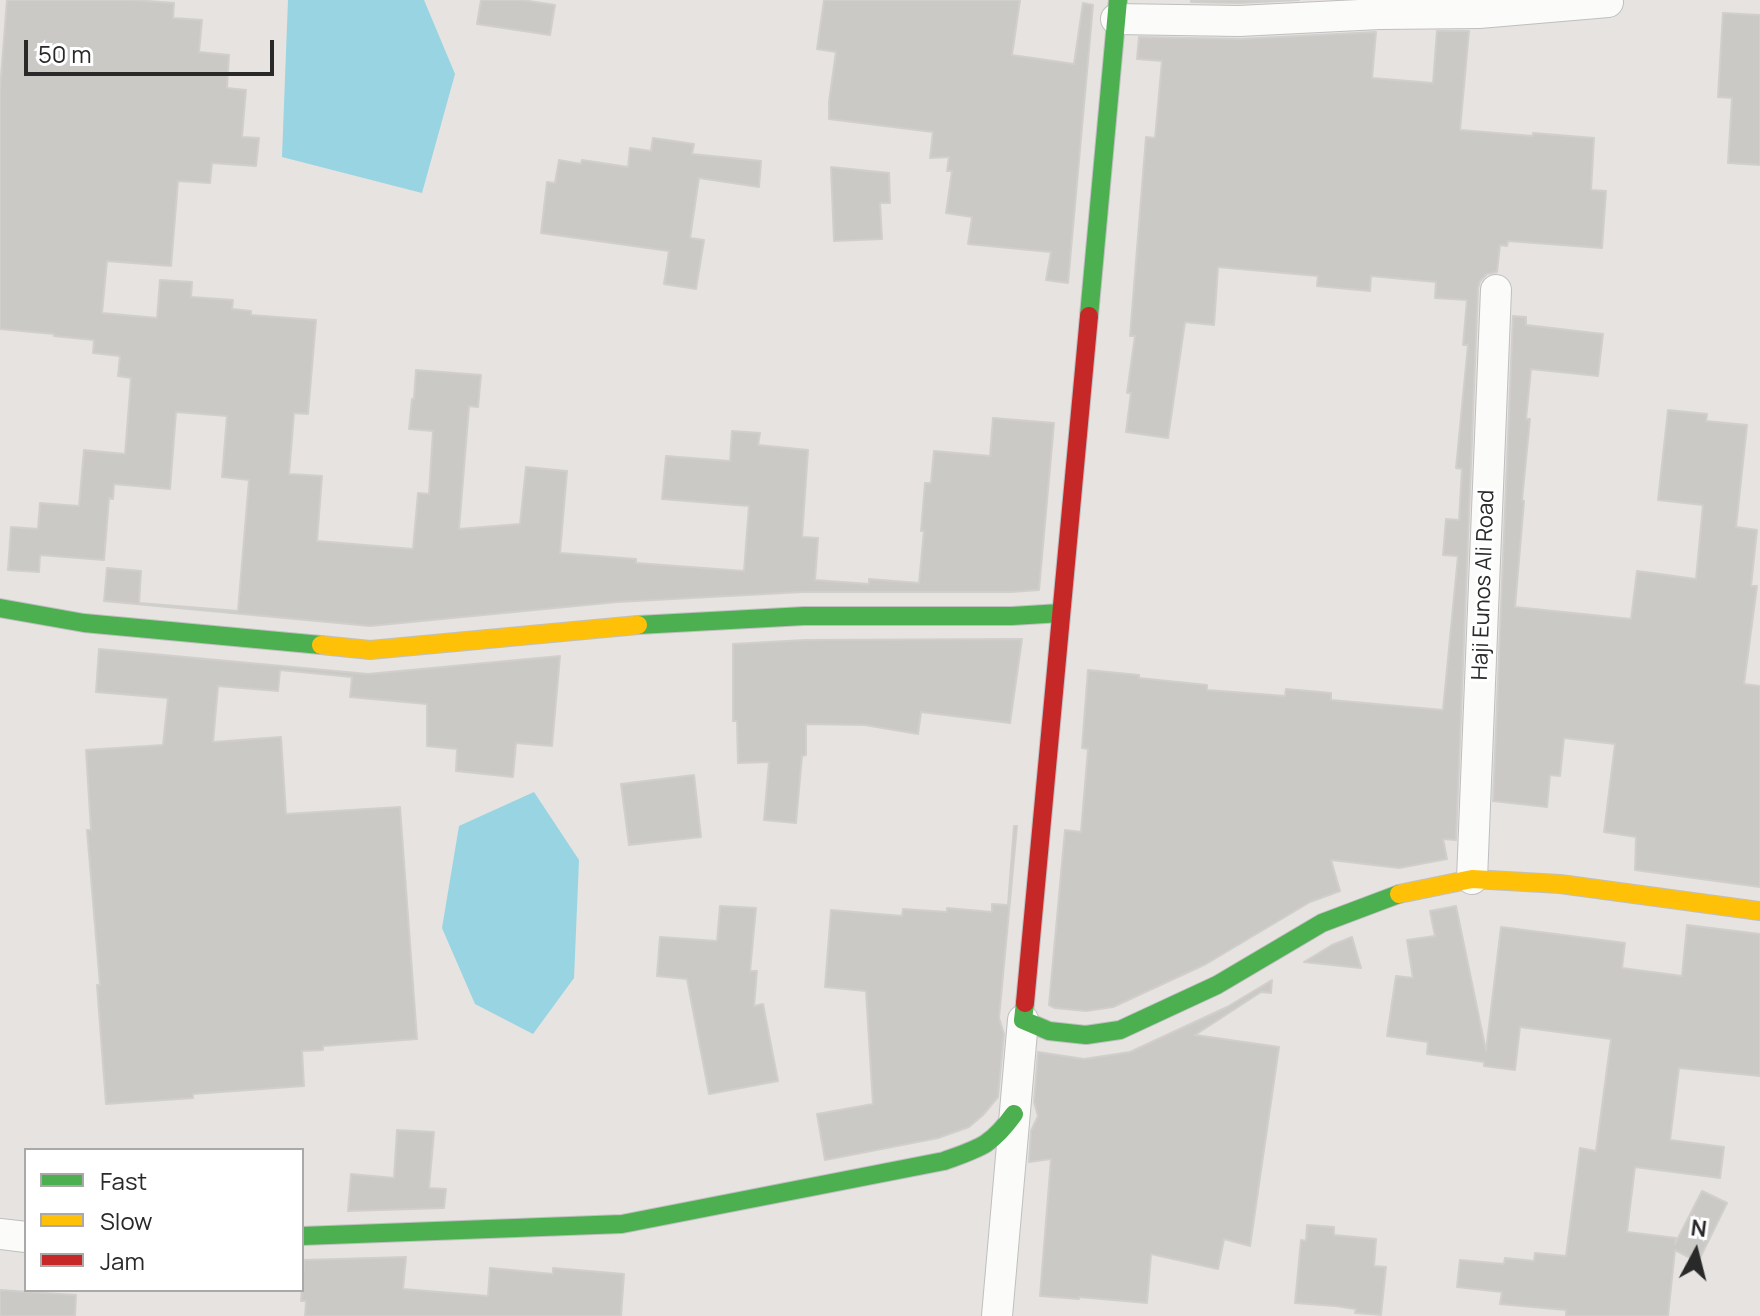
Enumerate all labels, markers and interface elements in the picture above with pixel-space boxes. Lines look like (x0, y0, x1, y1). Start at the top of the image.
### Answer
scale bar (28, 24, 278, 74)
text: 50 m (38, 37, 92, 70)
street label: Haji Eunos Ali Road (1467, 489, 1501, 681)
legend (24, 1148, 304, 1292)
text: Fast (100, 1164, 147, 1197)
text: Slow (100, 1204, 153, 1237)
north arrow (1656, 1212, 1736, 1292)
text: N (1689, 1212, 1709, 1244)
text: Jam (100, 1244, 145, 1277)

